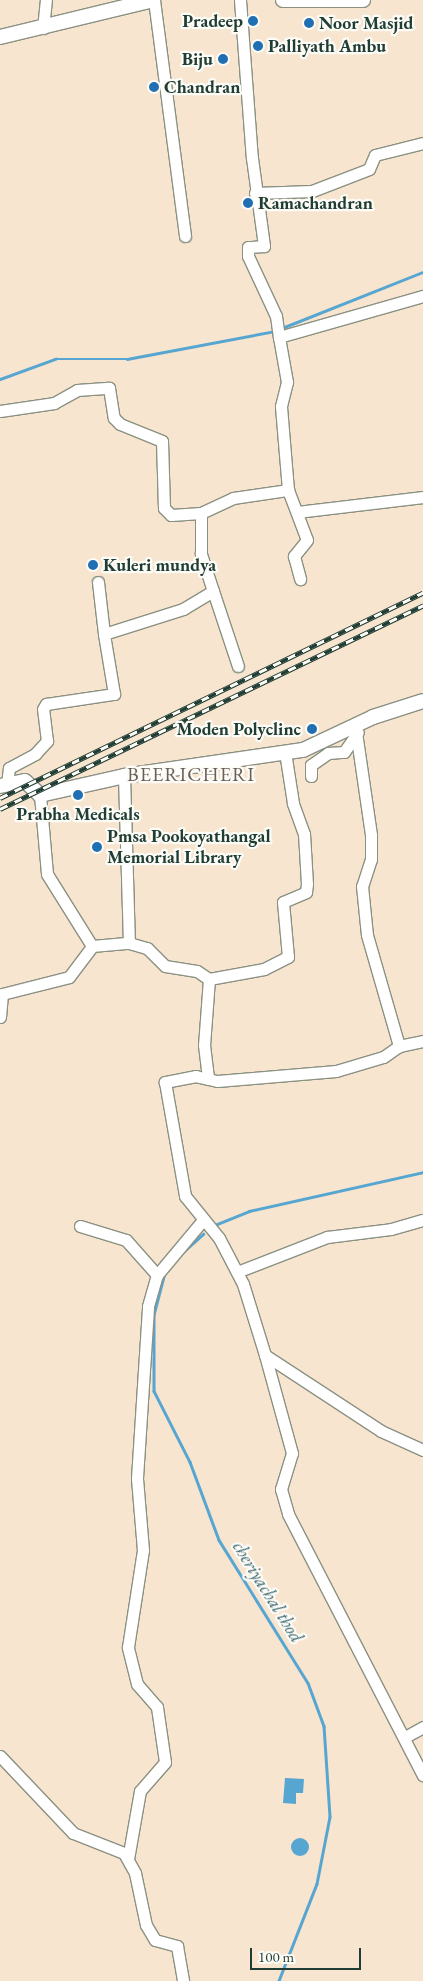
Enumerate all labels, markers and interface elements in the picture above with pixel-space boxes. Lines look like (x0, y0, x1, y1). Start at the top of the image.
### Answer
place label: Pradeep (182, 10, 243, 32)
place label: Noor Masjid (319, 12, 414, 34)
marker: Pradeep (247, 15, 259, 27)
marker: Noor Masjid (303, 17, 315, 29)
place label: Palliyath Ambu (268, 35, 386, 57)
marker: Palliyath Ambu (252, 40, 264, 52)
place label: Biju (182, 48, 213, 70)
marker: Biju (217, 53, 229, 65)
place label: Chandran (164, 76, 240, 98)
marker: Chandran (148, 81, 160, 93)
place label: Ramachandran (258, 192, 373, 214)
marker: Ramachandran (242, 197, 254, 209)
place label: Kuleri mundya (103, 554, 216, 576)
marker: Kuleri mundya (87, 559, 99, 571)
place label: Moden Polyclinc (176, 718, 301, 740)
marker: Moden Polyclinc (305, 722, 319, 736)
district label: BEERICHERI (126, 762, 256, 786)
marker: Prabha Medicals (72, 789, 84, 801)
place label: Prabha Medicals (16, 803, 140, 825)
place label: Pmsa Pookoyathangal Memorial Library (107, 826, 271, 869)
marker: Pmsa Pookoyathangal Memorial Library (91, 841, 103, 853)
water label: cheriyachal thod (228, 1537, 308, 1647)
scale bar (253, 1938, 364, 1970)
text: 100 m (258, 1947, 294, 1966)

